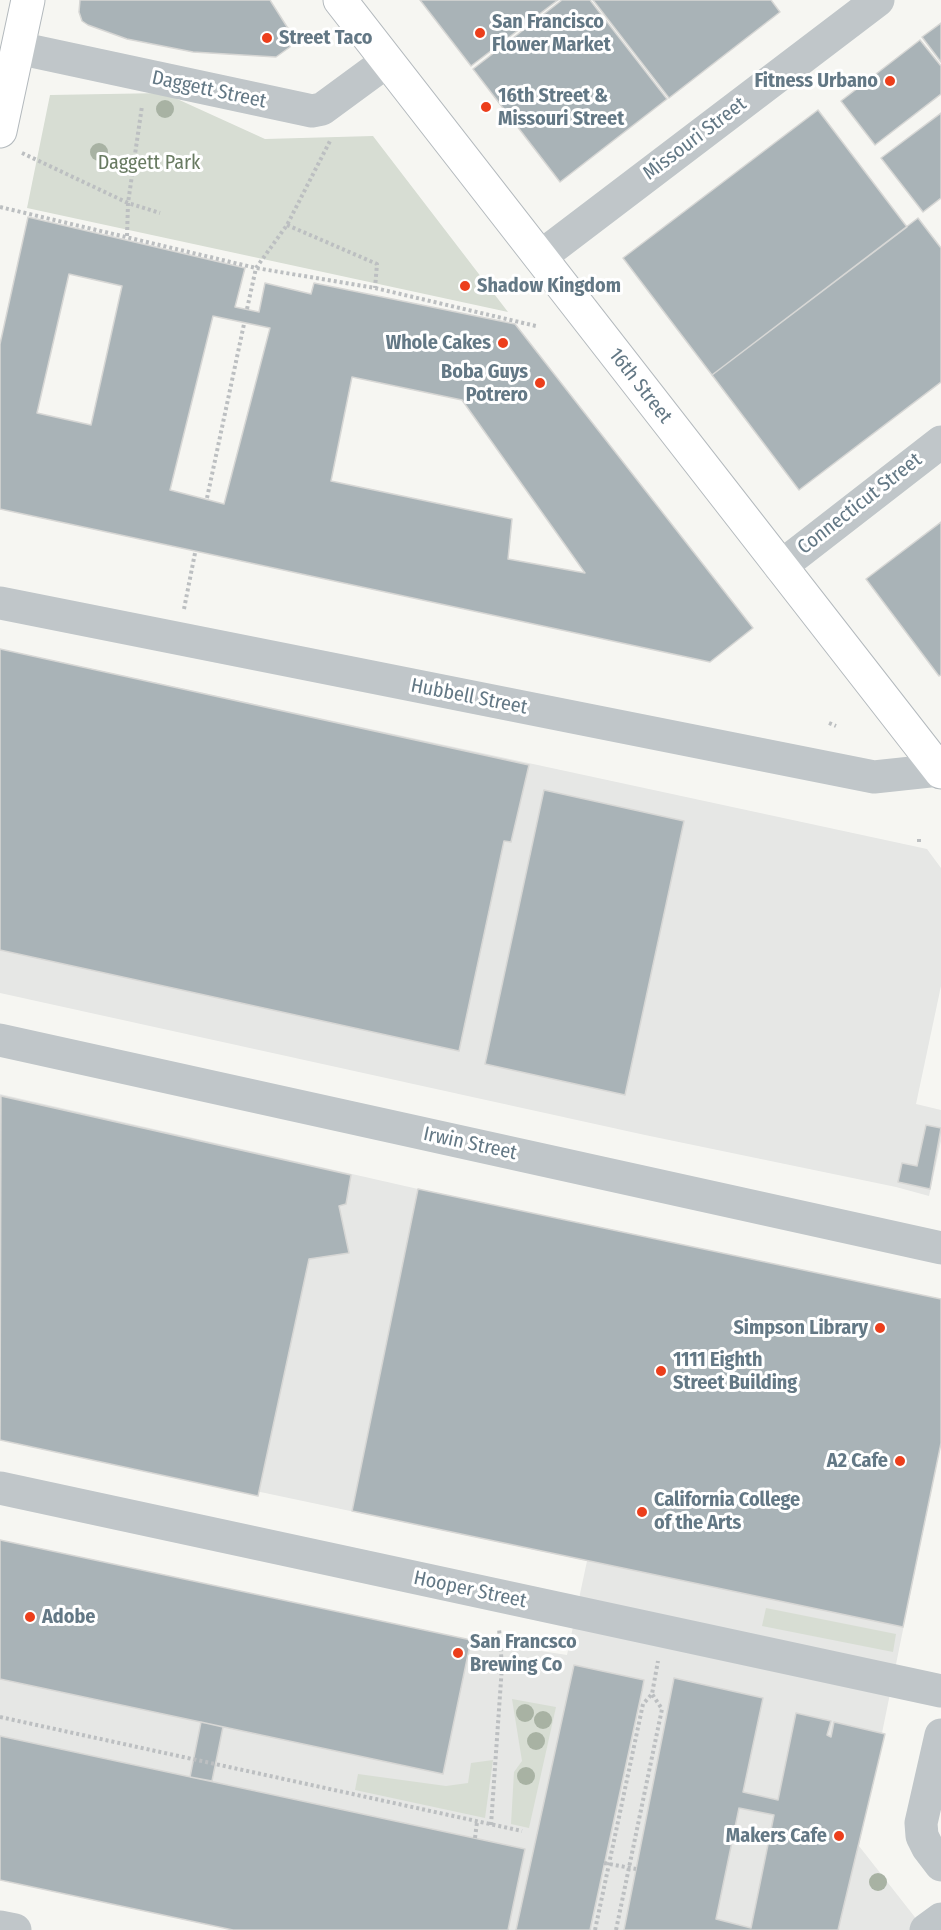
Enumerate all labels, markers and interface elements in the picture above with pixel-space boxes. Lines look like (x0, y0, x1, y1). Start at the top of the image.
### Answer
place label: San Francisco Flower Market (492, 10, 611, 57)
place label: Street Taco (279, 26, 372, 50)
marker: San Francisco Flower Market (473, 26, 487, 40)
marker: Street Taco (260, 31, 274, 45)
street label: Daggett Street (150, 66, 268, 114)
place label: Fitness Urbano (754, 69, 878, 93)
marker: Fitness Urbano (883, 74, 897, 88)
place label: 16th Street & Missouri Street (498, 84, 624, 131)
street label: Missouri Street (639, 92, 751, 186)
marker: 16th Street & Missouri Street (479, 100, 493, 114)
park label: Daggett Park (98, 151, 200, 175)
place label: Shadow Kingdom (477, 274, 621, 298)
marker: Shadow Kingdom (458, 279, 472, 293)
place label: Whole Cakes (386, 331, 491, 355)
marker: Whole Cakes (496, 336, 510, 350)
street label: 16th Street (603, 344, 677, 428)
place label: Boba Guys Potrero (441, 360, 528, 407)
marker: Boba Guys Potrero (533, 376, 547, 390)
street label: Connecticut Street (793, 448, 927, 560)
street label: Hubbell Street (409, 674, 529, 720)
street label: Irwin Street (421, 1122, 519, 1166)
place label: Simpson Library (733, 1316, 868, 1340)
marker: Simpson Library (873, 1321, 887, 1335)
place label: 1111 Eighth Street Building (673, 1348, 797, 1395)
marker: 1111 Eighth Street Building (654, 1364, 668, 1378)
place label: A2 Cafe (827, 1449, 888, 1473)
marker: A2 Cafe (893, 1454, 907, 1468)
place label: California College of the Arts (654, 1488, 800, 1535)
marker: California College of the Arts (635, 1505, 649, 1519)
street label: Hooper Street (411, 1566, 529, 1614)
place label: Adobe (42, 1605, 95, 1629)
marker: Adobe (23, 1610, 37, 1624)
place label: San Francsco Brewing Co (470, 1630, 577, 1677)
marker: San Francsco Brewing Co (451, 1646, 465, 1660)
place label: Makers Cafe (726, 1824, 827, 1848)
marker: Makers Cafe (832, 1829, 846, 1843)

